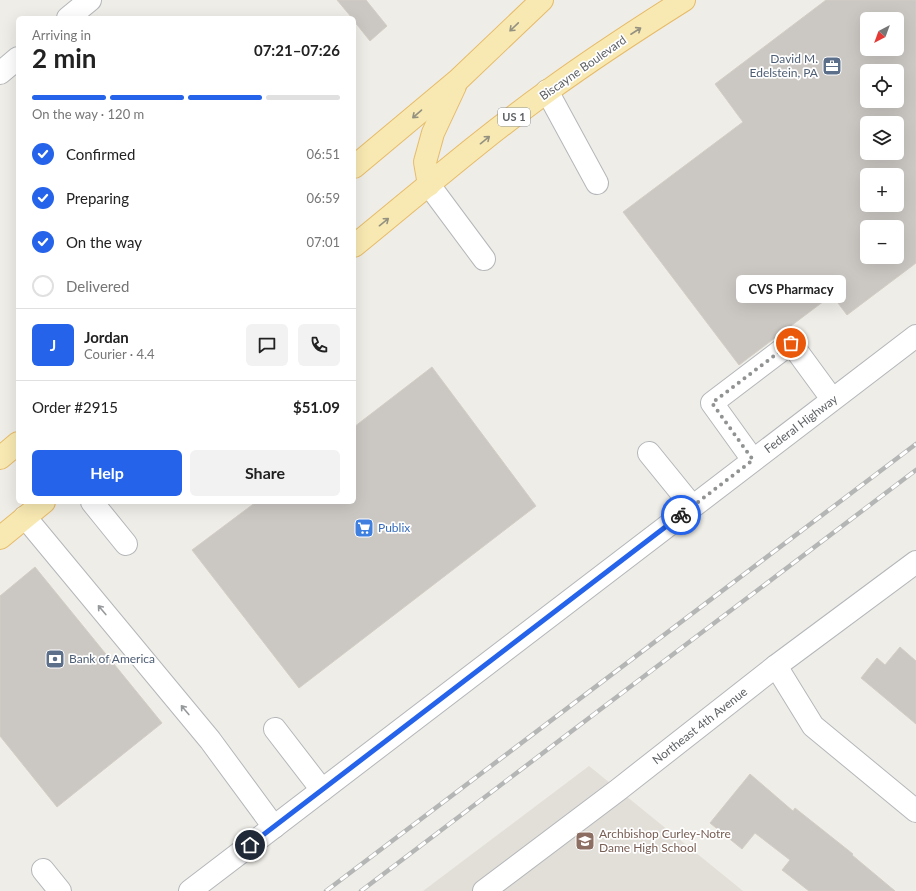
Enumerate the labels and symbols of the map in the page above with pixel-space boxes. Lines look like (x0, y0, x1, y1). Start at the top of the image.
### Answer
north arrow (860, 12, 904, 56)
one-way arrow (509, 22, 519, 32)
one-way arrow (630, 27, 641, 35)
street label: Biscayne Boulevard (536, 32, 629, 103)
place label: David M. Edelstein, PA (750, 51, 819, 80)
office icon: David M. Edelstein, PA (821, 55, 843, 77)
road number: US 1 (498, 108, 530, 126)
one-way arrow (412, 110, 423, 119)
one-way arrow (480, 135, 491, 144)
one-way arrow (379, 217, 390, 226)
callout: CVS Pharmacy (736, 275, 846, 303)
pin (774, 326, 808, 360)
street label: Federal Highway (761, 391, 841, 456)
courier (661, 495, 701, 535)
supermarket icon: Publix (353, 517, 375, 539)
place label: Publix (378, 520, 410, 535)
one-way arrow (98, 605, 107, 615)
bank icon: Bank of America (44, 648, 66, 670)
place label: Bank of America (69, 651, 155, 666)
street label: Northeast 4th Avenue (649, 684, 750, 767)
one-way arrow (181, 705, 190, 716)
place label: Archbishop Curley-Notre Dame High School (599, 826, 731, 855)
pin (233, 828, 267, 862)
school or university icon: Archbishop Curley-Notre Dame High School (574, 830, 596, 852)

